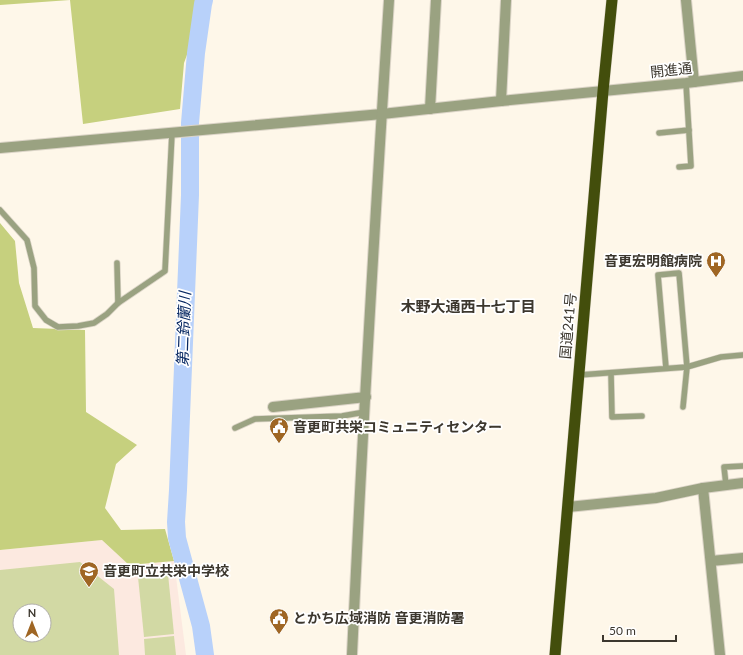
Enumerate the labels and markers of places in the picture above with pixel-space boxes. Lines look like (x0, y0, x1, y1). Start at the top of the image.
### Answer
hospital icon: 音更宏明館病院 (705, 250, 727, 278)
place label: 音更宏明館病院 (604, 252, 702, 269)
public building icon: 音更町共栄コミュニティセンター (268, 416, 290, 444)
place label: 音更町共栄コミュニティセンター (293, 418, 502, 435)
school or university icon: 音更町立共栄中学校 (78, 560, 100, 588)
place label: 音更町立共栄中学校 (103, 562, 229, 579)
public building icon: とかち広域消防 音更消防署 (268, 607, 290, 635)
place label: とかち広域消防 音更消防署 (293, 609, 464, 626)

